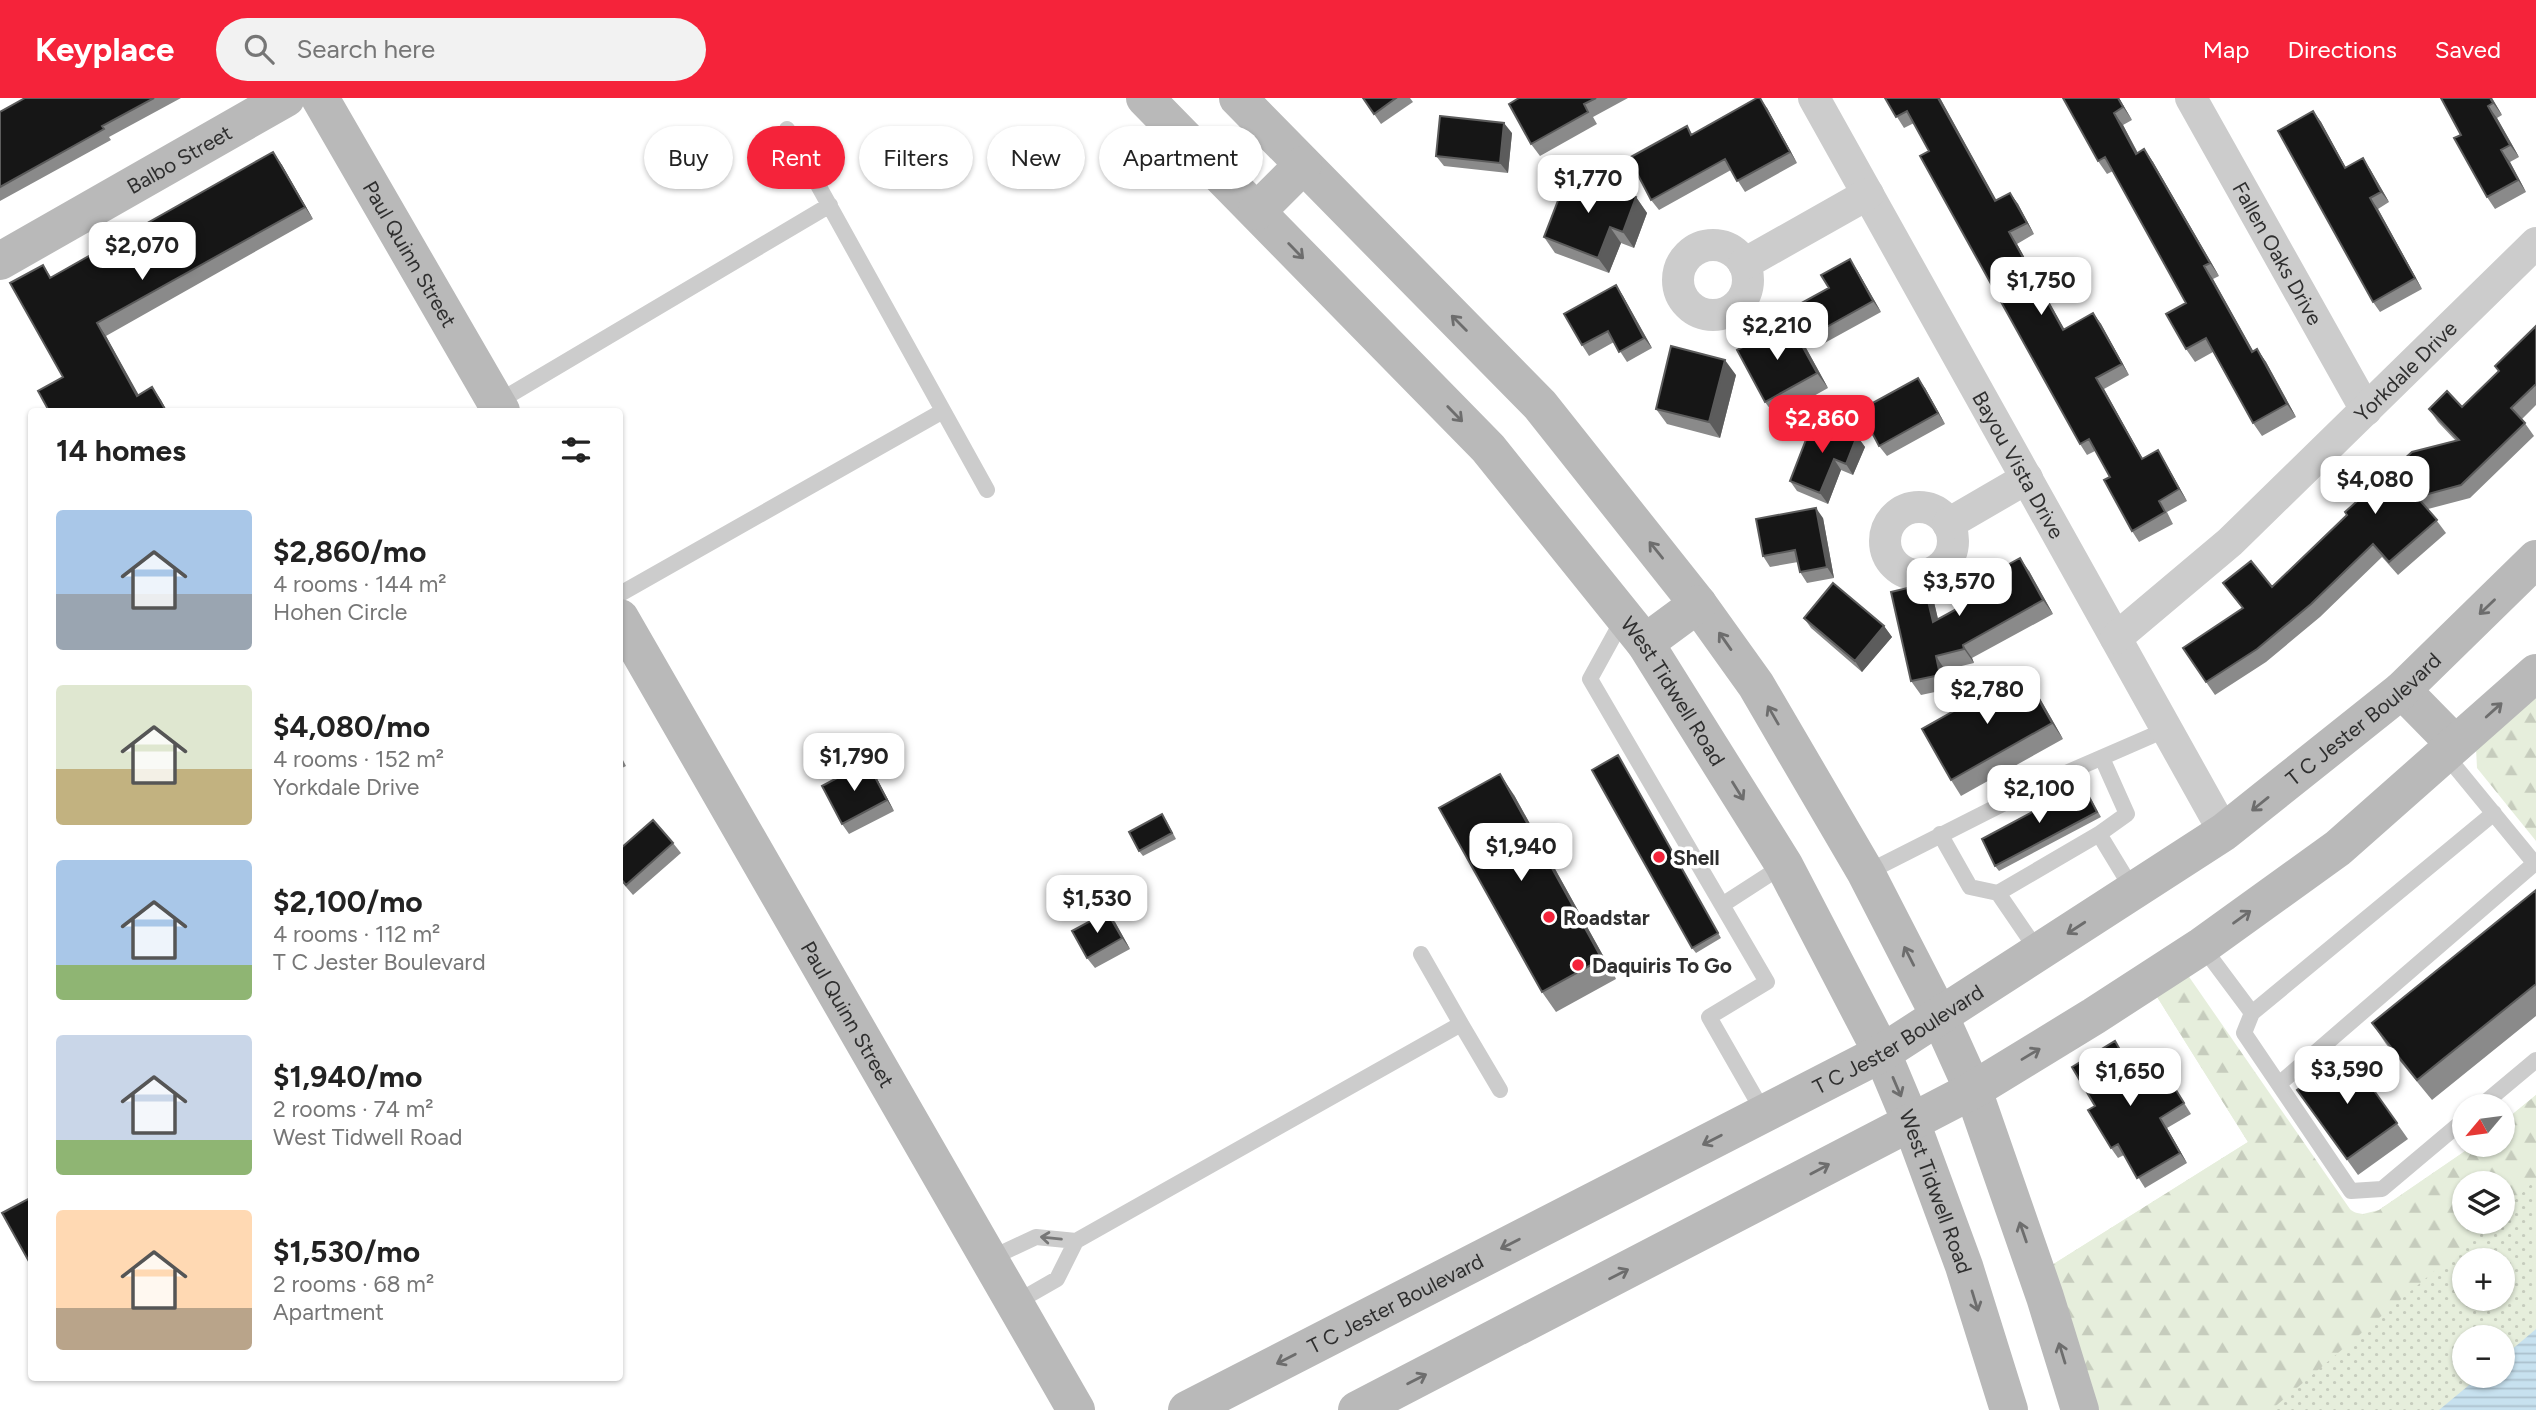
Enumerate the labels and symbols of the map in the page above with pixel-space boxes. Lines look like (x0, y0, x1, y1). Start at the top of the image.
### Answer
street label: Balbo Street (122, 119, 236, 199)
pin: $1,770 (1531, 156, 1645, 215)
street label: Paul Quinn Street (358, 176, 462, 331)
street label: Fallen Oaks Drive (2228, 177, 2328, 329)
pin: $2,070 (85, 222, 199, 282)
one-way arrow (1288, 243, 1305, 260)
pin: $1,750 (1984, 258, 2098, 317)
pin: $2,210 (1720, 302, 1834, 362)
one-way arrow (1451, 315, 1468, 332)
street label: Yorkdale Drive (2349, 315, 2462, 426)
street label: Bayou Vista Drive (1968, 387, 2070, 543)
pin: $2,860 (1765, 396, 1879, 455)
one-way arrow (1446, 406, 1463, 423)
pin: $4,080 (2318, 456, 2432, 516)
one-way arrow (1648, 542, 1664, 560)
pin: $3,570 (1902, 559, 2016, 618)
one-way arrow (2479, 598, 2496, 615)
street label: West Tidwell Road (1616, 611, 1731, 770)
one-way arrow (1718, 632, 1732, 651)
street label: T C Jester Boulevard (2281, 647, 2446, 790)
pin: $2,780 (1930, 666, 2044, 726)
one-way arrow (2485, 702, 2502, 719)
one-way arrow (1766, 706, 1780, 726)
pin: $1,790 (797, 734, 911, 793)
pin: $2,100 (1982, 766, 2096, 825)
one-way arrow (1732, 781, 1746, 801)
one-way arrow (2251, 796, 2269, 811)
pin: $1,940 (1464, 824, 1578, 883)
place label: Shell (1673, 845, 1720, 870)
marker: Shell (1651, 849, 1667, 865)
pin: $1,530 (1040, 876, 1154, 935)
place label: Roadstar (1563, 905, 1650, 930)
marker: Roadstar (1541, 909, 1557, 925)
one-way arrow (2233, 910, 2252, 925)
one-way arrow (2067, 921, 2087, 935)
street label: Paul Quinn Street (796, 936, 900, 1092)
one-way arrow (1902, 946, 1916, 967)
place label: Daquiris To Go (1592, 953, 1732, 978)
marker: Daquiris To Go (1570, 957, 1586, 973)
street label: T C Jester Boulevard (1808, 979, 1988, 1099)
pin: $3,590 (2290, 1046, 2404, 1106)
one-way arrow (2021, 1047, 2041, 1061)
pin: $1,650 (2073, 1048, 2187, 1108)
one-way arrow (1891, 1076, 1904, 1097)
north arrow (2452, 1094, 2515, 1157)
street label: West Tidwell Road (1895, 1105, 1978, 1276)
one-way arrow (1702, 1133, 1723, 1147)
one-way arrow (1809, 1162, 1829, 1176)
one-way arrow (2016, 1222, 2028, 1244)
one-way arrow (1040, 1232, 1062, 1245)
one-way arrow (1500, 1237, 1521, 1251)
street label: T C Jester Boulevard (1303, 1248, 1487, 1359)
one-way arrow (1608, 1266, 1629, 1280)
one-way arrow (1970, 1290, 1982, 1312)
one-way arrow (2055, 1343, 2068, 1365)
one-way arrow (1276, 1353, 1297, 1366)
one-way arrow (1407, 1371, 1427, 1385)

